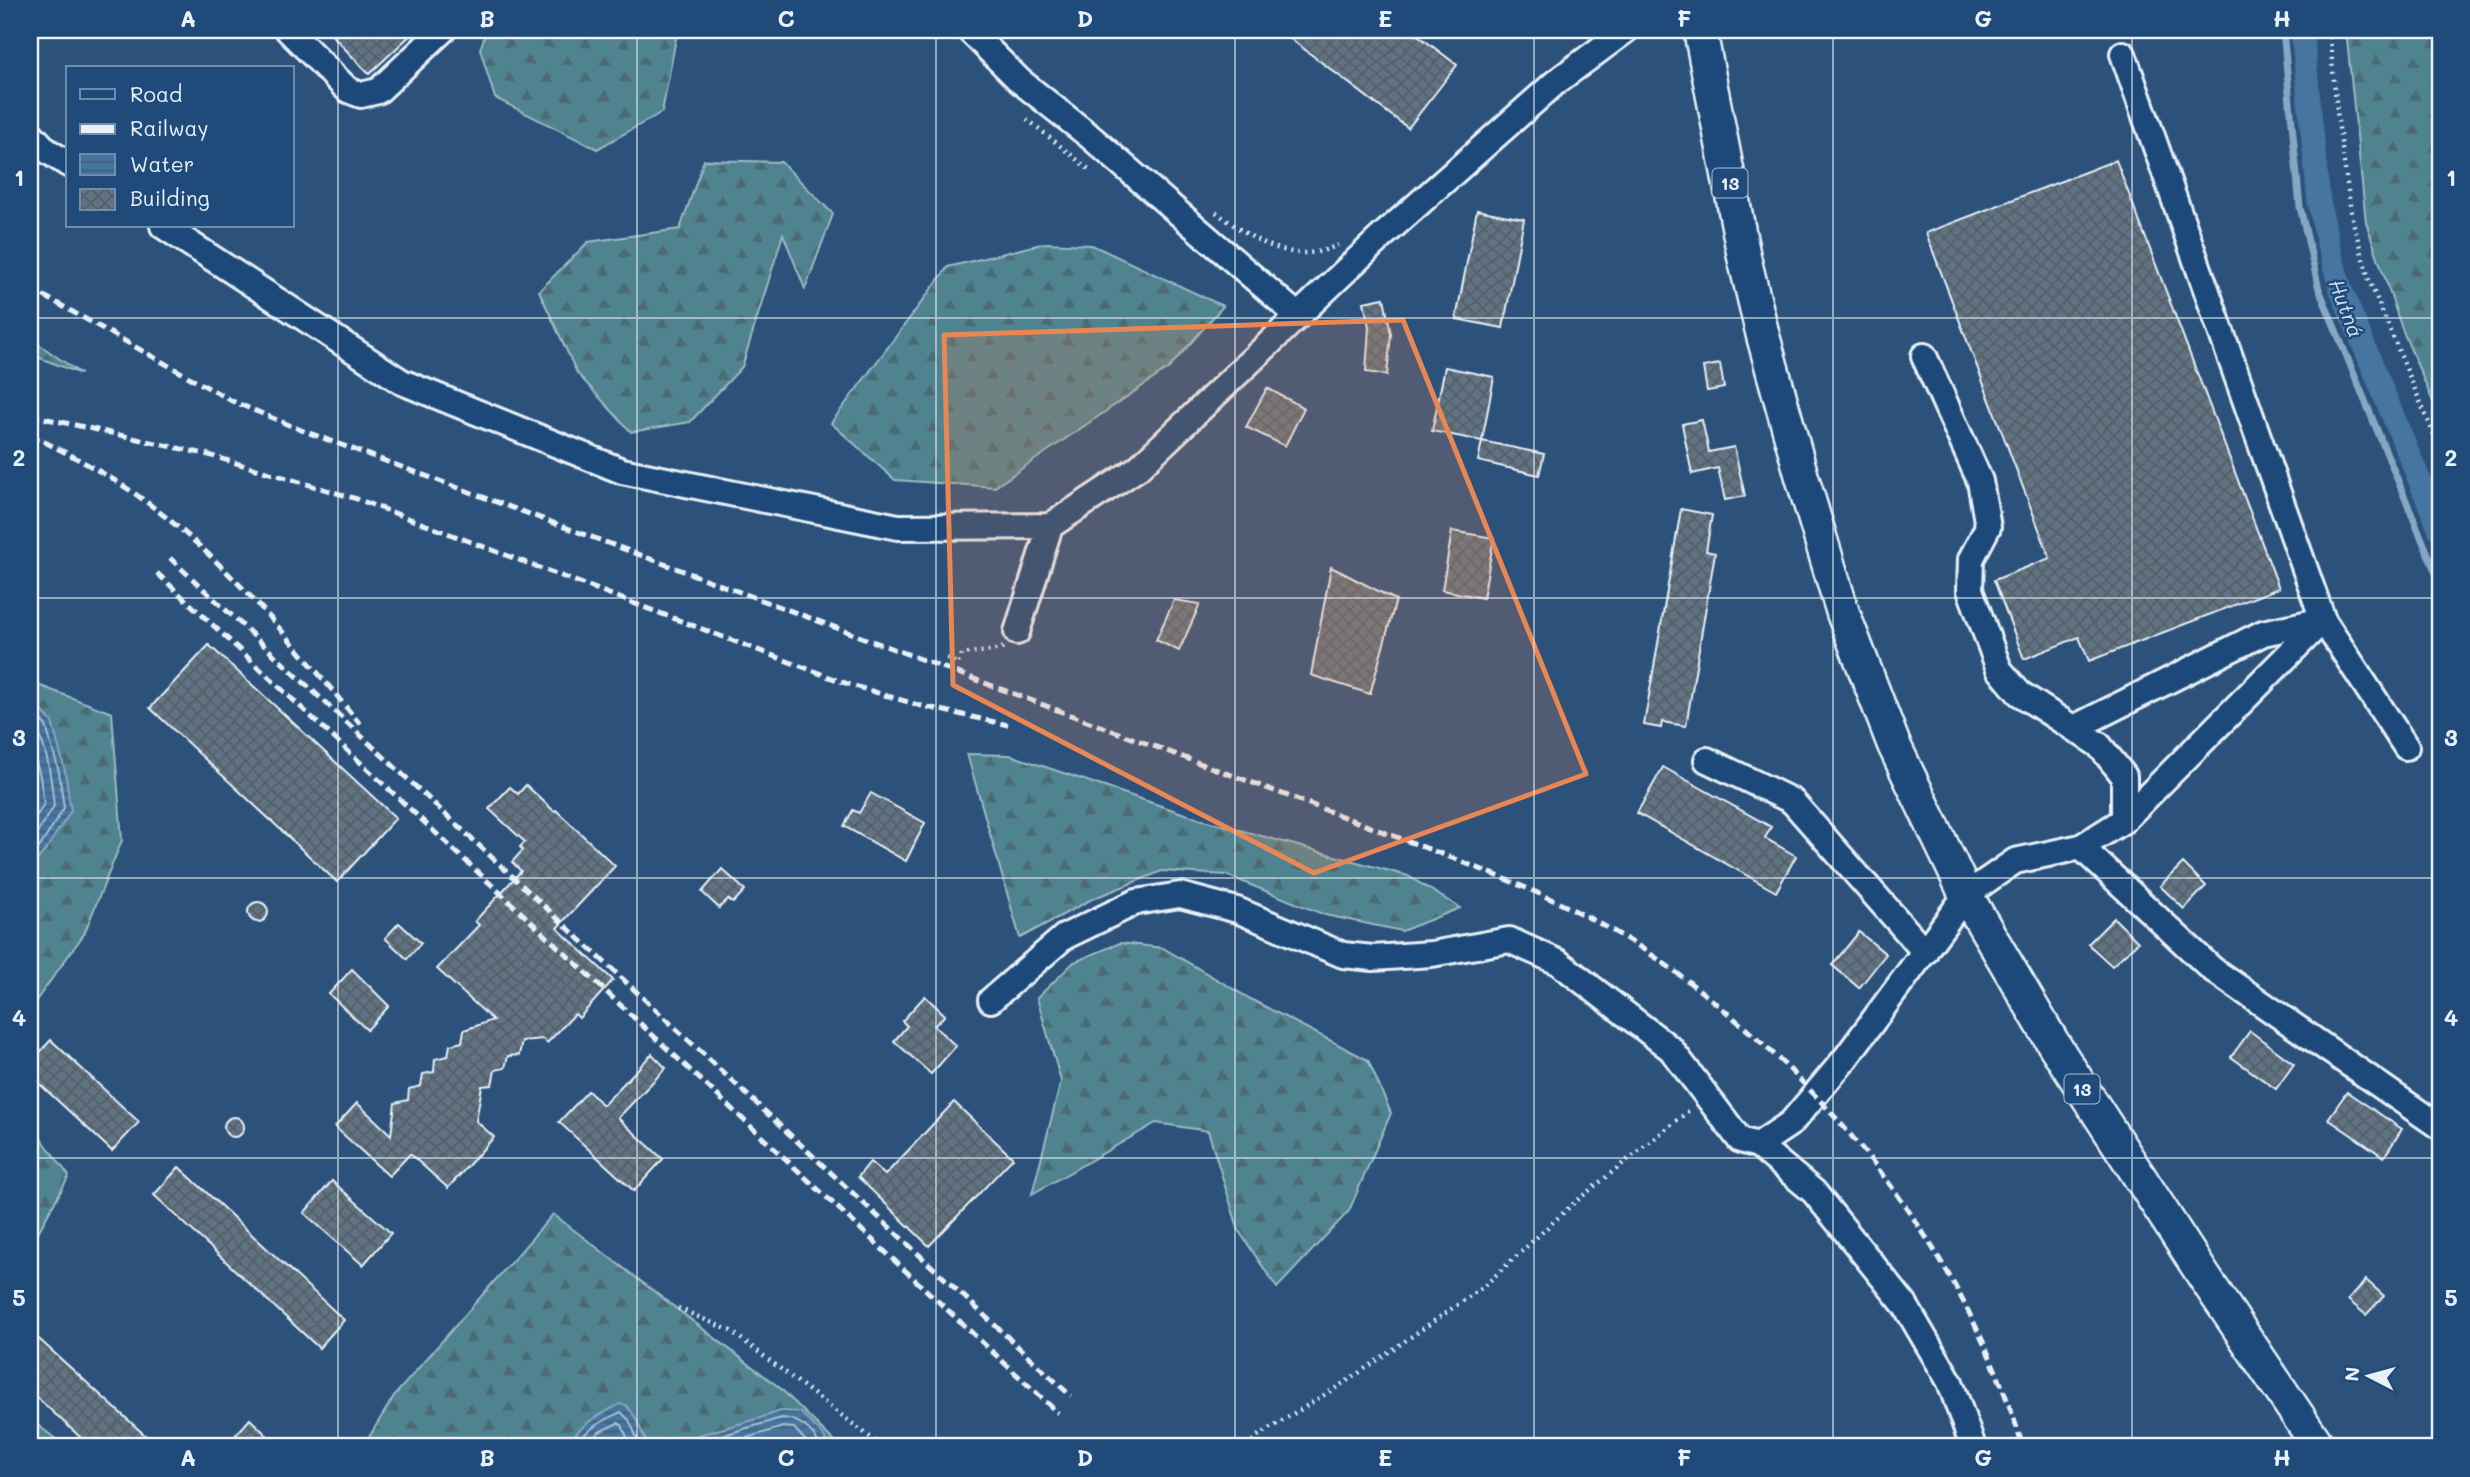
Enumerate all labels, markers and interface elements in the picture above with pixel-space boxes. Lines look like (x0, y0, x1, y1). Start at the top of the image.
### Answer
text: A (180, 3, 196, 33)
text: B (479, 3, 495, 33)
text: C (777, 3, 795, 33)
text: D (1077, 3, 1093, 33)
text: E (1378, 3, 1392, 33)
text: F (1677, 3, 1691, 33)
text: G (1974, 3, 1992, 33)
text: H (2273, 3, 2291, 33)
legend (66, 66, 294, 228)
text: Road (130, 80, 182, 107)
text: Railway (130, 114, 209, 141)
text: Water (130, 150, 194, 177)
text: 1 (14, 162, 24, 192)
text: 1 (2446, 162, 2456, 192)
road number: 13 (1712, 168, 1748, 198)
text: Building (130, 184, 210, 211)
water label: Hutná (2324, 275, 2370, 341)
text: 2 (13, 442, 25, 472)
text: 2 (2445, 442, 2457, 472)
text: 3 (12, 722, 26, 752)
text: 3 (2444, 722, 2458, 752)
text: 4 (12, 1002, 26, 1032)
text: 4 (2444, 1002, 2458, 1032)
road number: 13 (2064, 1074, 2100, 1104)
text: 5 (12, 1282, 26, 1312)
text: 5 (2444, 1282, 2458, 1312)
north arrow (2334, 1340, 2404, 1410)
text: N (2338, 1366, 2365, 1383)
text: A (180, 1442, 196, 1472)
text: B (479, 1442, 495, 1472)
text: C (777, 1442, 795, 1472)
text: D (1077, 1442, 1093, 1472)
text: E (1378, 1442, 1392, 1472)
text: F (1677, 1442, 1691, 1472)
text: G (1974, 1442, 1992, 1472)
text: H (2273, 1442, 2291, 1472)

